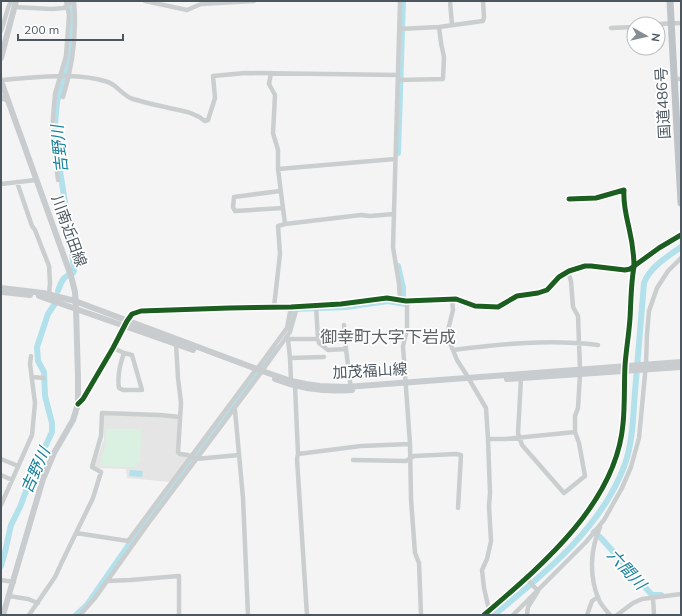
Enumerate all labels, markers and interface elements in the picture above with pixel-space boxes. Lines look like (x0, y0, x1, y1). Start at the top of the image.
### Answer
scale bar (18, 16, 123, 42)
north arrow (626, 16, 666, 56)
text: 200 m (24, 22, 59, 37)
text: N (648, 32, 663, 42)
street label: 国道486号 (651, 67, 674, 139)
water label: 吉野川 (46, 122, 71, 174)
street label: 川南近田線 (48, 192, 91, 269)
district label: 御幸町大字下岩成 (320, 326, 456, 347)
street label: 加茂福山線 (332, 359, 408, 382)
water label: 吉野川 (16, 442, 55, 496)
water label: 六間川 (603, 545, 652, 595)

